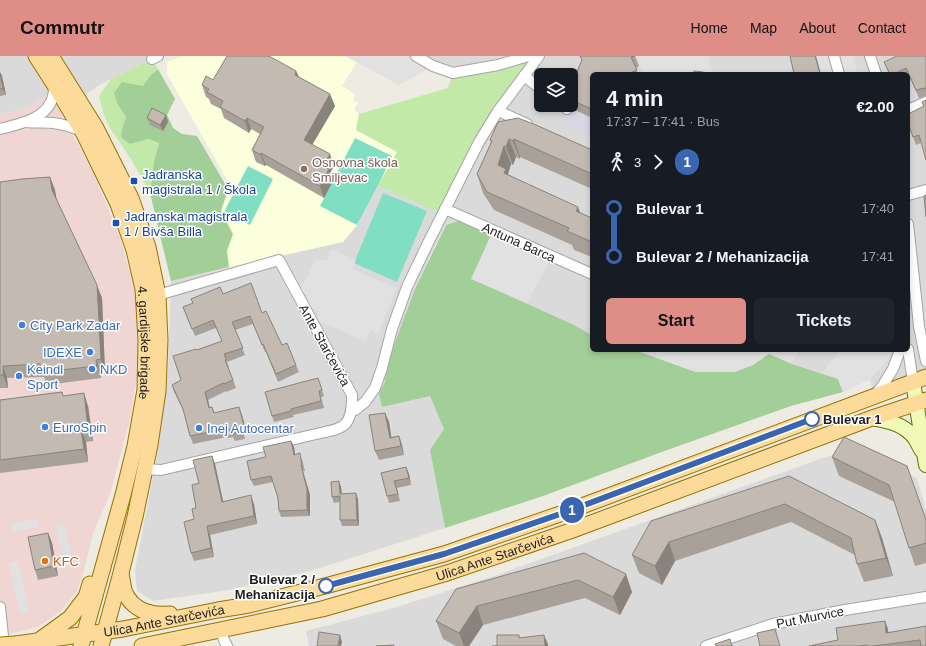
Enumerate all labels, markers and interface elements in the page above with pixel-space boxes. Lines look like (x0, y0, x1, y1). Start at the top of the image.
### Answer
text: Commutr (20, 17, 104, 38)
text: Home (691, 20, 728, 36)
text: Map (750, 20, 777, 36)
text: About (799, 20, 836, 36)
text: Contact (858, 20, 906, 36)
map controls (534, 68, 578, 112)
button: layers (534, 68, 578, 112)
text: 4 min (606, 86, 663, 111)
text: €2.00 (856, 98, 894, 115)
text: 17:37 – 17:41 · Bus (606, 114, 719, 129)
icon: walk (606, 151, 628, 173)
icon: forward (647, 151, 669, 173)
text: 1 (683, 154, 691, 170)
place label: Osnovna škola Smiljevac (312, 155, 399, 185)
text: 3 (634, 155, 641, 170)
marker: Osnovna škola Smiljevac (299, 164, 309, 174)
place label: Jadranska magistrala 1 / Škola (142, 167, 257, 197)
marker: Jadranska magistrala 1 / Škola (129, 176, 139, 186)
text: Bulevar 1 (636, 200, 704, 217)
text: 17:40 (861, 201, 894, 216)
place label: Jadranska magistrala 1 / Bivša Billa (124, 209, 248, 239)
marker: Jadranska magistrala 1 / Bivša Billa (111, 218, 121, 228)
street label: Antuna Barca (480, 220, 559, 266)
text: Bulevar 2 / Mehanizacija (636, 248, 809, 265)
text: 17:41 (861, 249, 894, 264)
street label: 4. gardijske brigade (135, 286, 153, 401)
button: Start (606, 298, 746, 344)
button: Tickets (754, 298, 894, 344)
street label: Ante Starčevića (296, 302, 354, 389)
place label: City Park Zadar (30, 318, 121, 333)
marker: City Park Zadar (17, 320, 27, 330)
place label: IDEXE (43, 345, 82, 360)
marker: IDEXE (85, 347, 95, 357)
place label: Keindl Sport (27, 362, 63, 392)
place label: NKD (100, 362, 127, 377)
marker: NKD (87, 364, 97, 374)
marker: Keindl Sport (14, 371, 24, 381)
marker: Bulevar 1 (804, 411, 820, 427)
place label: Bulevar 1 (823, 412, 882, 427)
place label: EuroSpin (53, 420, 106, 435)
place label: Inej Autocentar (207, 421, 294, 436)
marker: EuroSpin (40, 422, 50, 432)
marker: Inej Autocentar (194, 423, 204, 433)
line badge: 1 (559, 497, 585, 523)
text: 1 (568, 502, 576, 518)
street label: Ulica Ante Starčevića (434, 530, 556, 584)
place label: KFC (53, 554, 79, 569)
marker: KFC (40, 556, 50, 566)
place label: Bulevar 2 / Mehanizacija (235, 572, 316, 602)
marker: Bulevar 2 / Mehanizacija (318, 578, 334, 594)
street label: Ulica Ante Starčevića (103, 602, 226, 640)
street label: Put Murvice (775, 604, 845, 631)

